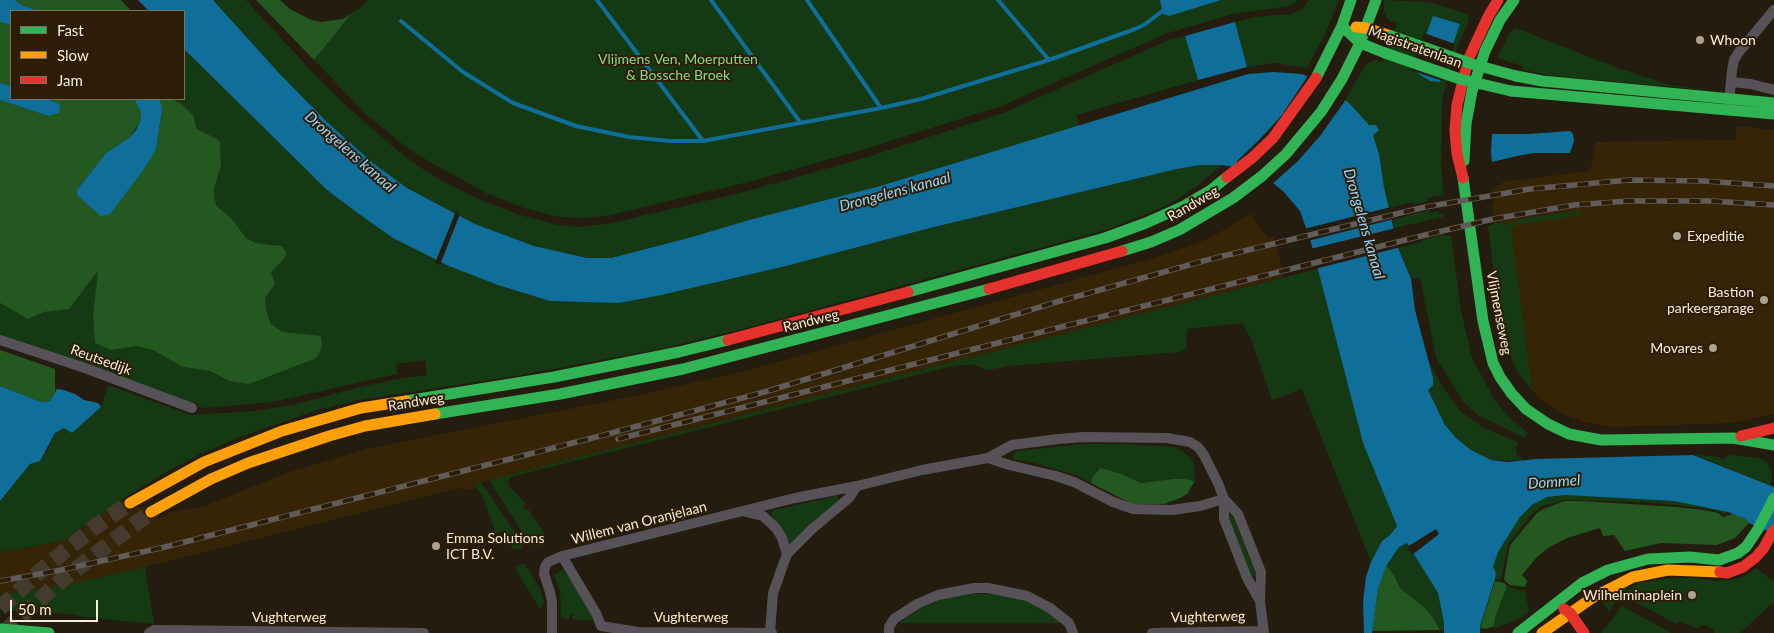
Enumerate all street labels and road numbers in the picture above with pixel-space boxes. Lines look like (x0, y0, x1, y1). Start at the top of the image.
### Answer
street label: Magistratenlaan (1366, 22, 1464, 72)
street label: Randweg (1164, 183, 1222, 225)
street label: Vlijmenseweg (1483, 270, 1515, 356)
street label: Randweg (781, 306, 841, 336)
street label: Reutsedijk (68, 341, 134, 379)
street label: Randweg (387, 389, 445, 415)
street label: Willem van Oranjelaan (570, 498, 708, 548)
street label: Vughterweg (1171, 608, 1245, 626)
street label: Vughterweg (252, 609, 326, 625)
street label: Vughterweg (654, 609, 728, 625)

